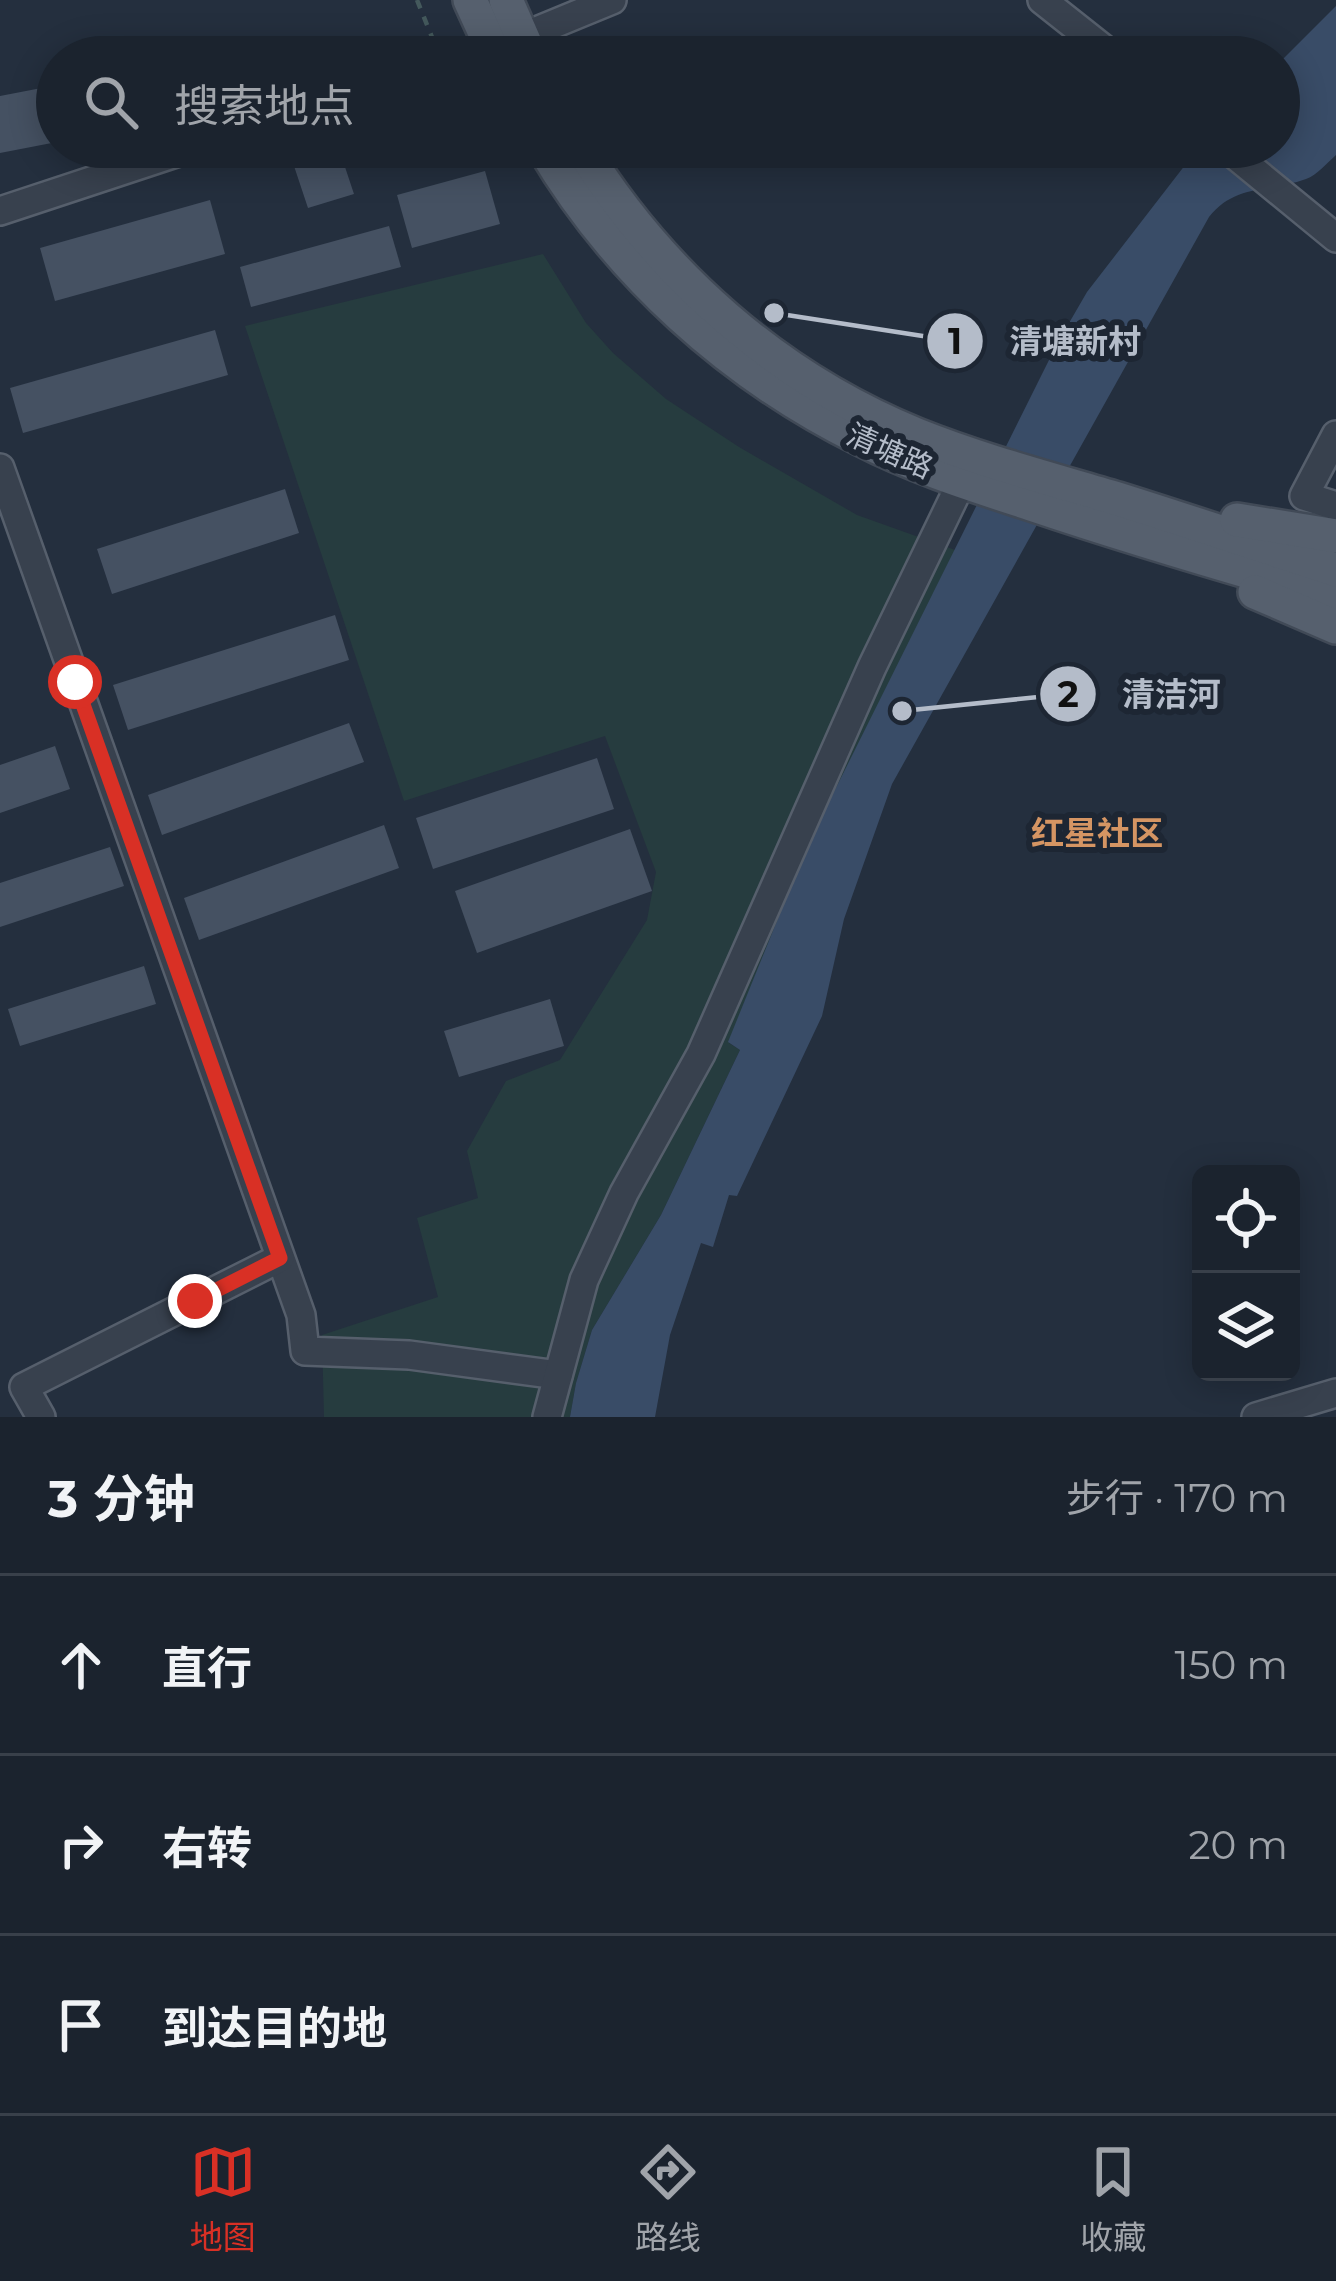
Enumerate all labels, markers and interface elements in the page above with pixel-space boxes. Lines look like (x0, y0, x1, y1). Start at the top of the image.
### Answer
search box (36, 36, 1300, 168)
icon: search (78, 69, 144, 135)
text: 搜索地点 (174, 78, 354, 133)
callout: 清塘新村 (925, 307, 1165, 376)
text: 1 (948, 319, 962, 363)
text: 清塘新村 (1009, 321, 1141, 361)
street label: 清塘路 (841, 416, 939, 486)
route start (48, 655, 102, 709)
callout: 清洁河 (1038, 660, 1245, 729)
text: 2 (1057, 672, 1079, 716)
text: 清洁河 (1122, 674, 1221, 714)
district label: 红星社区 (1031, 813, 1163, 853)
map controls (1192, 1165, 1300, 1381)
button: locate (1192, 1165, 1300, 1273)
button: layers (1192, 1273, 1300, 1381)
route end (168, 1274, 222, 1328)
text: 3 分钟 (48, 1468, 195, 1530)
text: 步行 · 170 m (1066, 1474, 1288, 1522)
icon: ahead (48, 1632, 114, 1698)
text: 直行 (162, 1640, 252, 1695)
text: 150 m (1174, 1641, 1288, 1689)
icon: right (48, 1812, 114, 1878)
text: 右转 (162, 1820, 252, 1875)
text: 20 m (1189, 1821, 1288, 1869)
icon: arrive (48, 1992, 114, 2058)
text: 到达目的地 (162, 2000, 387, 2055)
tab: 地图 (190, 2139, 256, 2259)
tab: 路线 (635, 2139, 701, 2259)
tab: 收藏 (1080, 2139, 1146, 2259)

